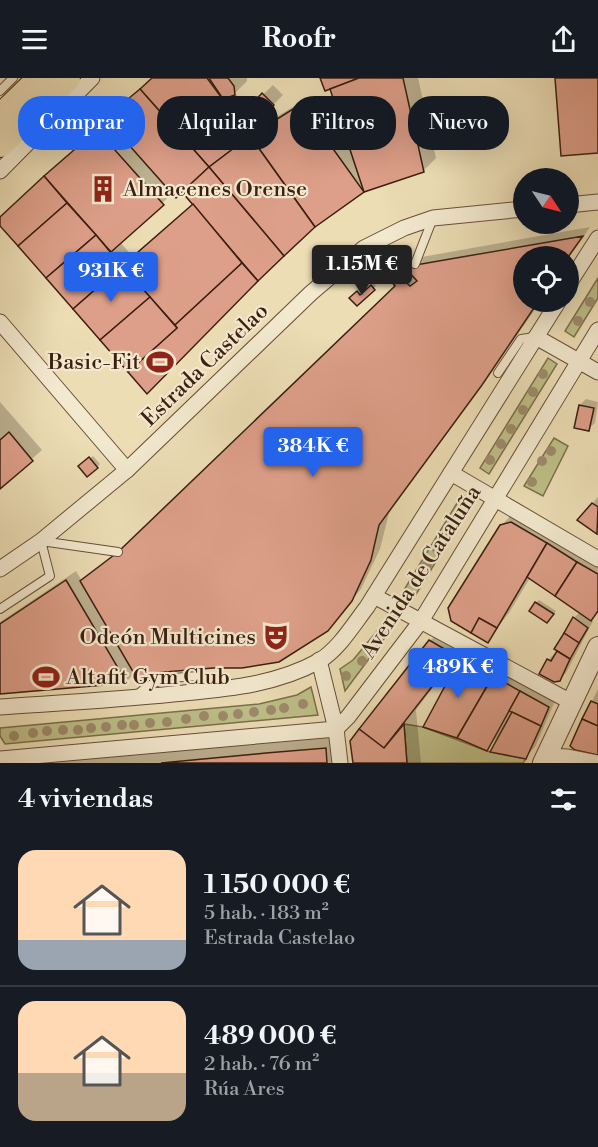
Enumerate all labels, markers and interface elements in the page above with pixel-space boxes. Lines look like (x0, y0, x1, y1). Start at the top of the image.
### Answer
text: Roofr (262, 22, 336, 56)
icon: menu (18, 23, 51, 56)
icon: share (547, 23, 580, 56)
chip: Comprar (18, 96, 145, 150)
chip: Alquilar (157, 96, 278, 150)
chip: Filtros (290, 96, 396, 150)
chip: Nuevo (408, 96, 509, 150)
north arrow (513, 168, 579, 234)
map controls (513, 168, 579, 312)
building icon: Almacenes Orense (88, 174, 118, 204)
place label: Almacenes Orense (122, 176, 307, 203)
pin: 1.15M € (307, 245, 417, 296)
button: locate (513, 246, 579, 312)
pin: 931K € (62, 252, 160, 303)
text: 1.15M € (326, 252, 398, 277)
text: 931K € (78, 259, 144, 284)
street label: Estrada Castelao (136, 298, 274, 432)
sports icon: Basic-Fit (145, 347, 175, 377)
place label: Basic-Fit (47, 349, 140, 376)
pin: 384K € (264, 427, 362, 478)
text: 384K € (278, 434, 348, 459)
street label: Avenida de Cataluña (354, 480, 488, 665)
theatre icon: Odeón Multicines (261, 622, 291, 652)
place label: Odeón Multicines (79, 624, 256, 651)
pin: 489K € (409, 648, 507, 699)
text: 489K € (422, 655, 494, 680)
sports icon: Altafit Gym Club (31, 662, 61, 692)
place label: Altafit Gym Club (65, 664, 230, 691)
text: 4 viviendas (18, 783, 153, 815)
icon: filters (547, 783, 580, 816)
text: 1 150 000 € (204, 869, 350, 901)
icon: home (66, 874, 138, 946)
text: 5 hab. · 183 m² (204, 901, 329, 926)
text: Estrada Castelao (204, 926, 355, 951)
text: 489 000 € (204, 1020, 336, 1052)
icon: home (66, 1025, 138, 1097)
text: 2 hab. · 76 m² (204, 1052, 319, 1077)
text: Rúa Ares (204, 1077, 285, 1102)

